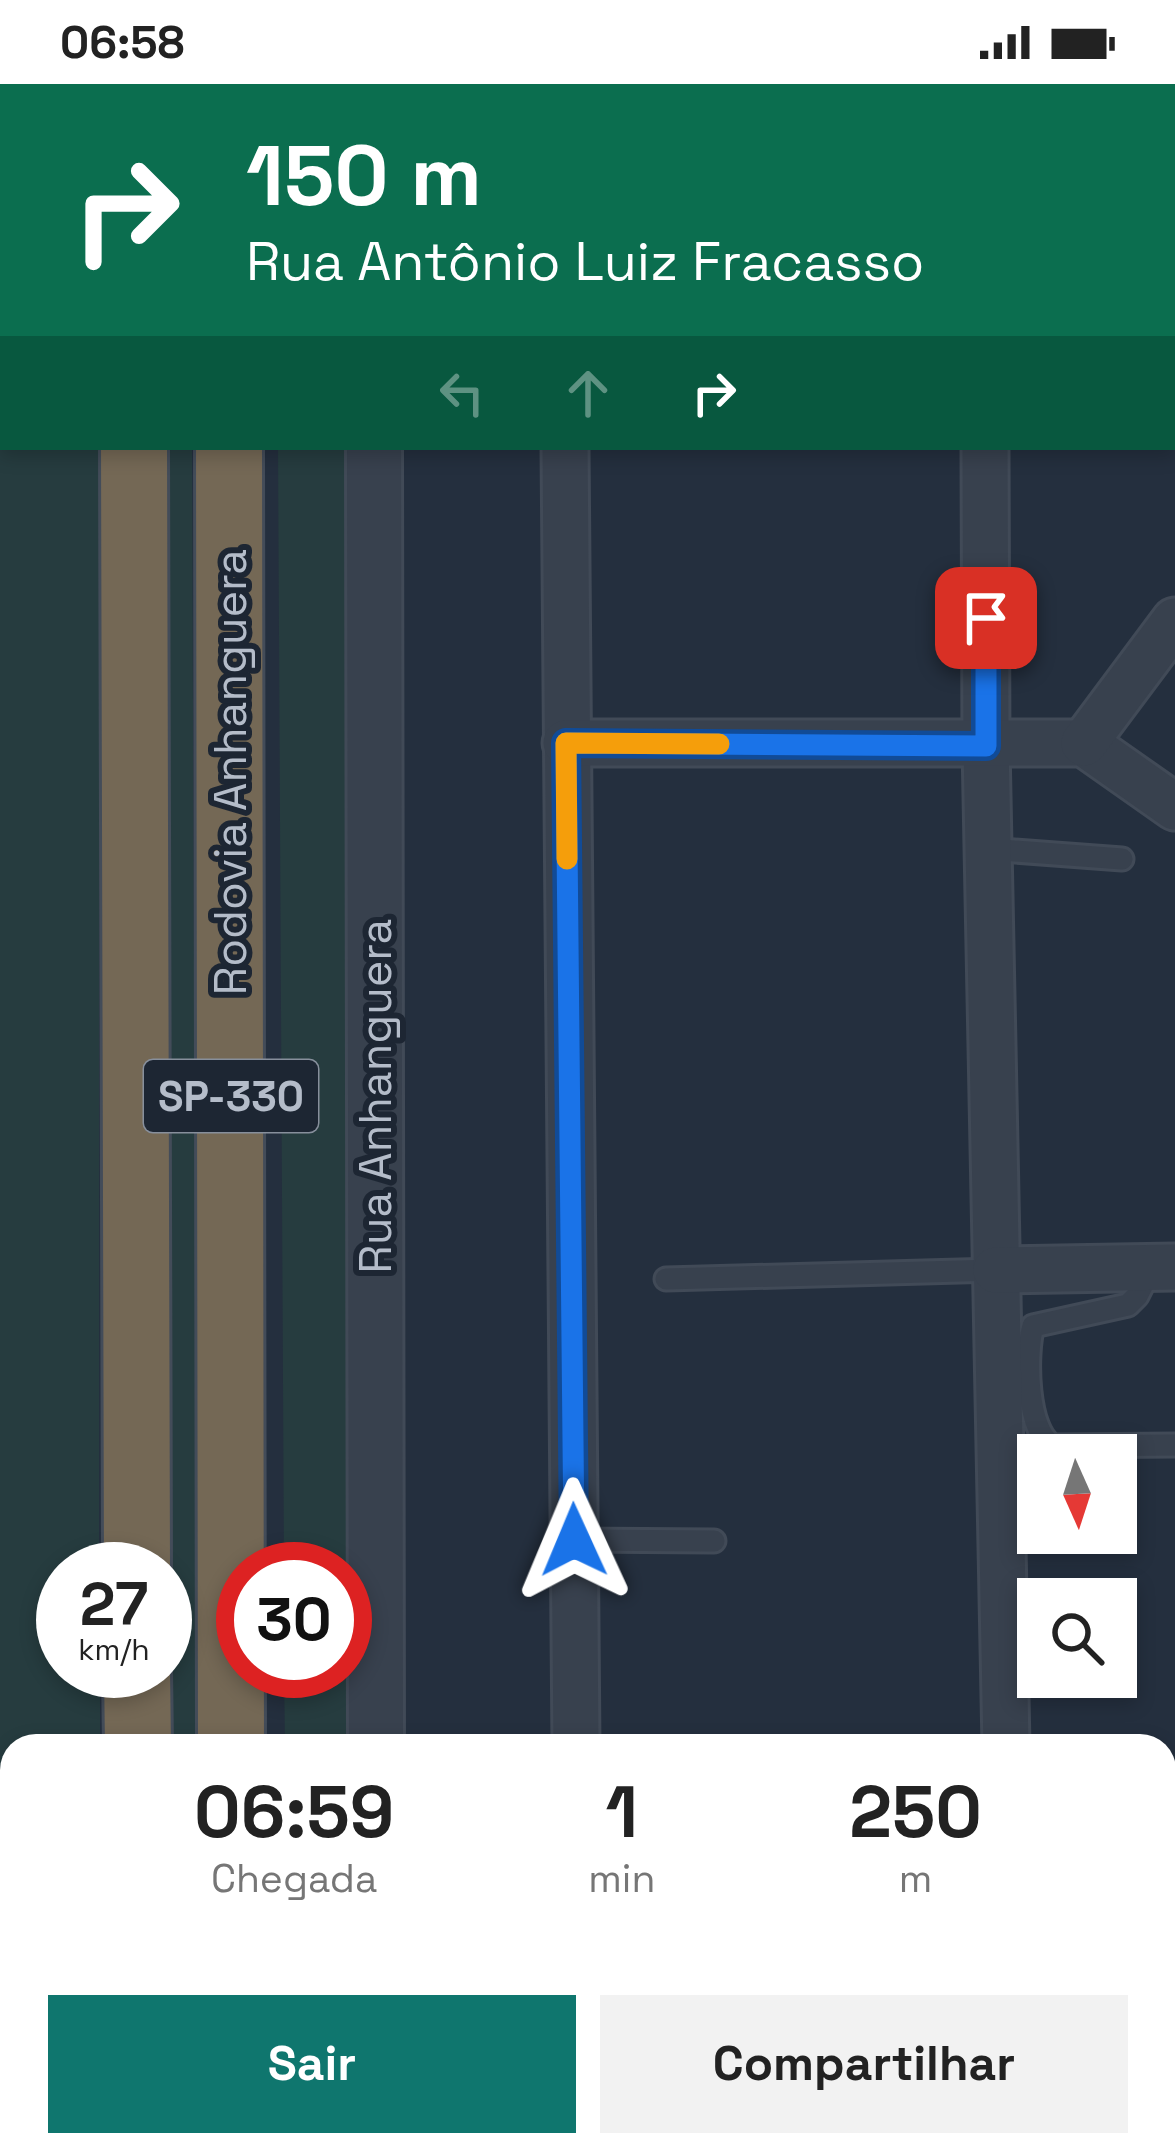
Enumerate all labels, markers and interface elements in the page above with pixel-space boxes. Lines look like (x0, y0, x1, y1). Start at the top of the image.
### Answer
text: 06:58 (60, 14, 184, 71)
text: 150 m (246, 122, 482, 230)
icon: right (48, 132, 204, 288)
text: Rua Antônio Luiz Fracasso (246, 227, 924, 296)
icon: left (429, 360, 495, 426)
icon: ahead (555, 360, 621, 426)
icon: right (681, 360, 747, 426)
street label: Rodovia Anhanguera (202, 549, 259, 995)
pin (935, 567, 1037, 669)
icon: arrive (953, 585, 1019, 651)
street label: Rua Anhanguera (347, 919, 404, 1273)
road number: SP-330 (144, 1060, 318, 1132)
north arrow (1017, 1434, 1137, 1554)
map controls (1017, 1434, 1137, 1698)
position arrow (511, 1477, 637, 1603)
speed limit sign: 30 (216, 1542, 372, 1698)
text: 27 (80, 1566, 148, 1643)
button: search (1017, 1578, 1137, 1698)
text: km/h (78, 1630, 150, 1669)
text: 06:59 (194, 1766, 394, 1858)
text: 1 (606, 1766, 638, 1858)
text: 250 (849, 1766, 982, 1858)
text: Chegada (211, 1854, 377, 1903)
text: min (588, 1854, 655, 1903)
text: m (899, 1854, 932, 1903)
button: Sair (48, 1995, 576, 2133)
button: Compartilhar (600, 1995, 1128, 2133)

